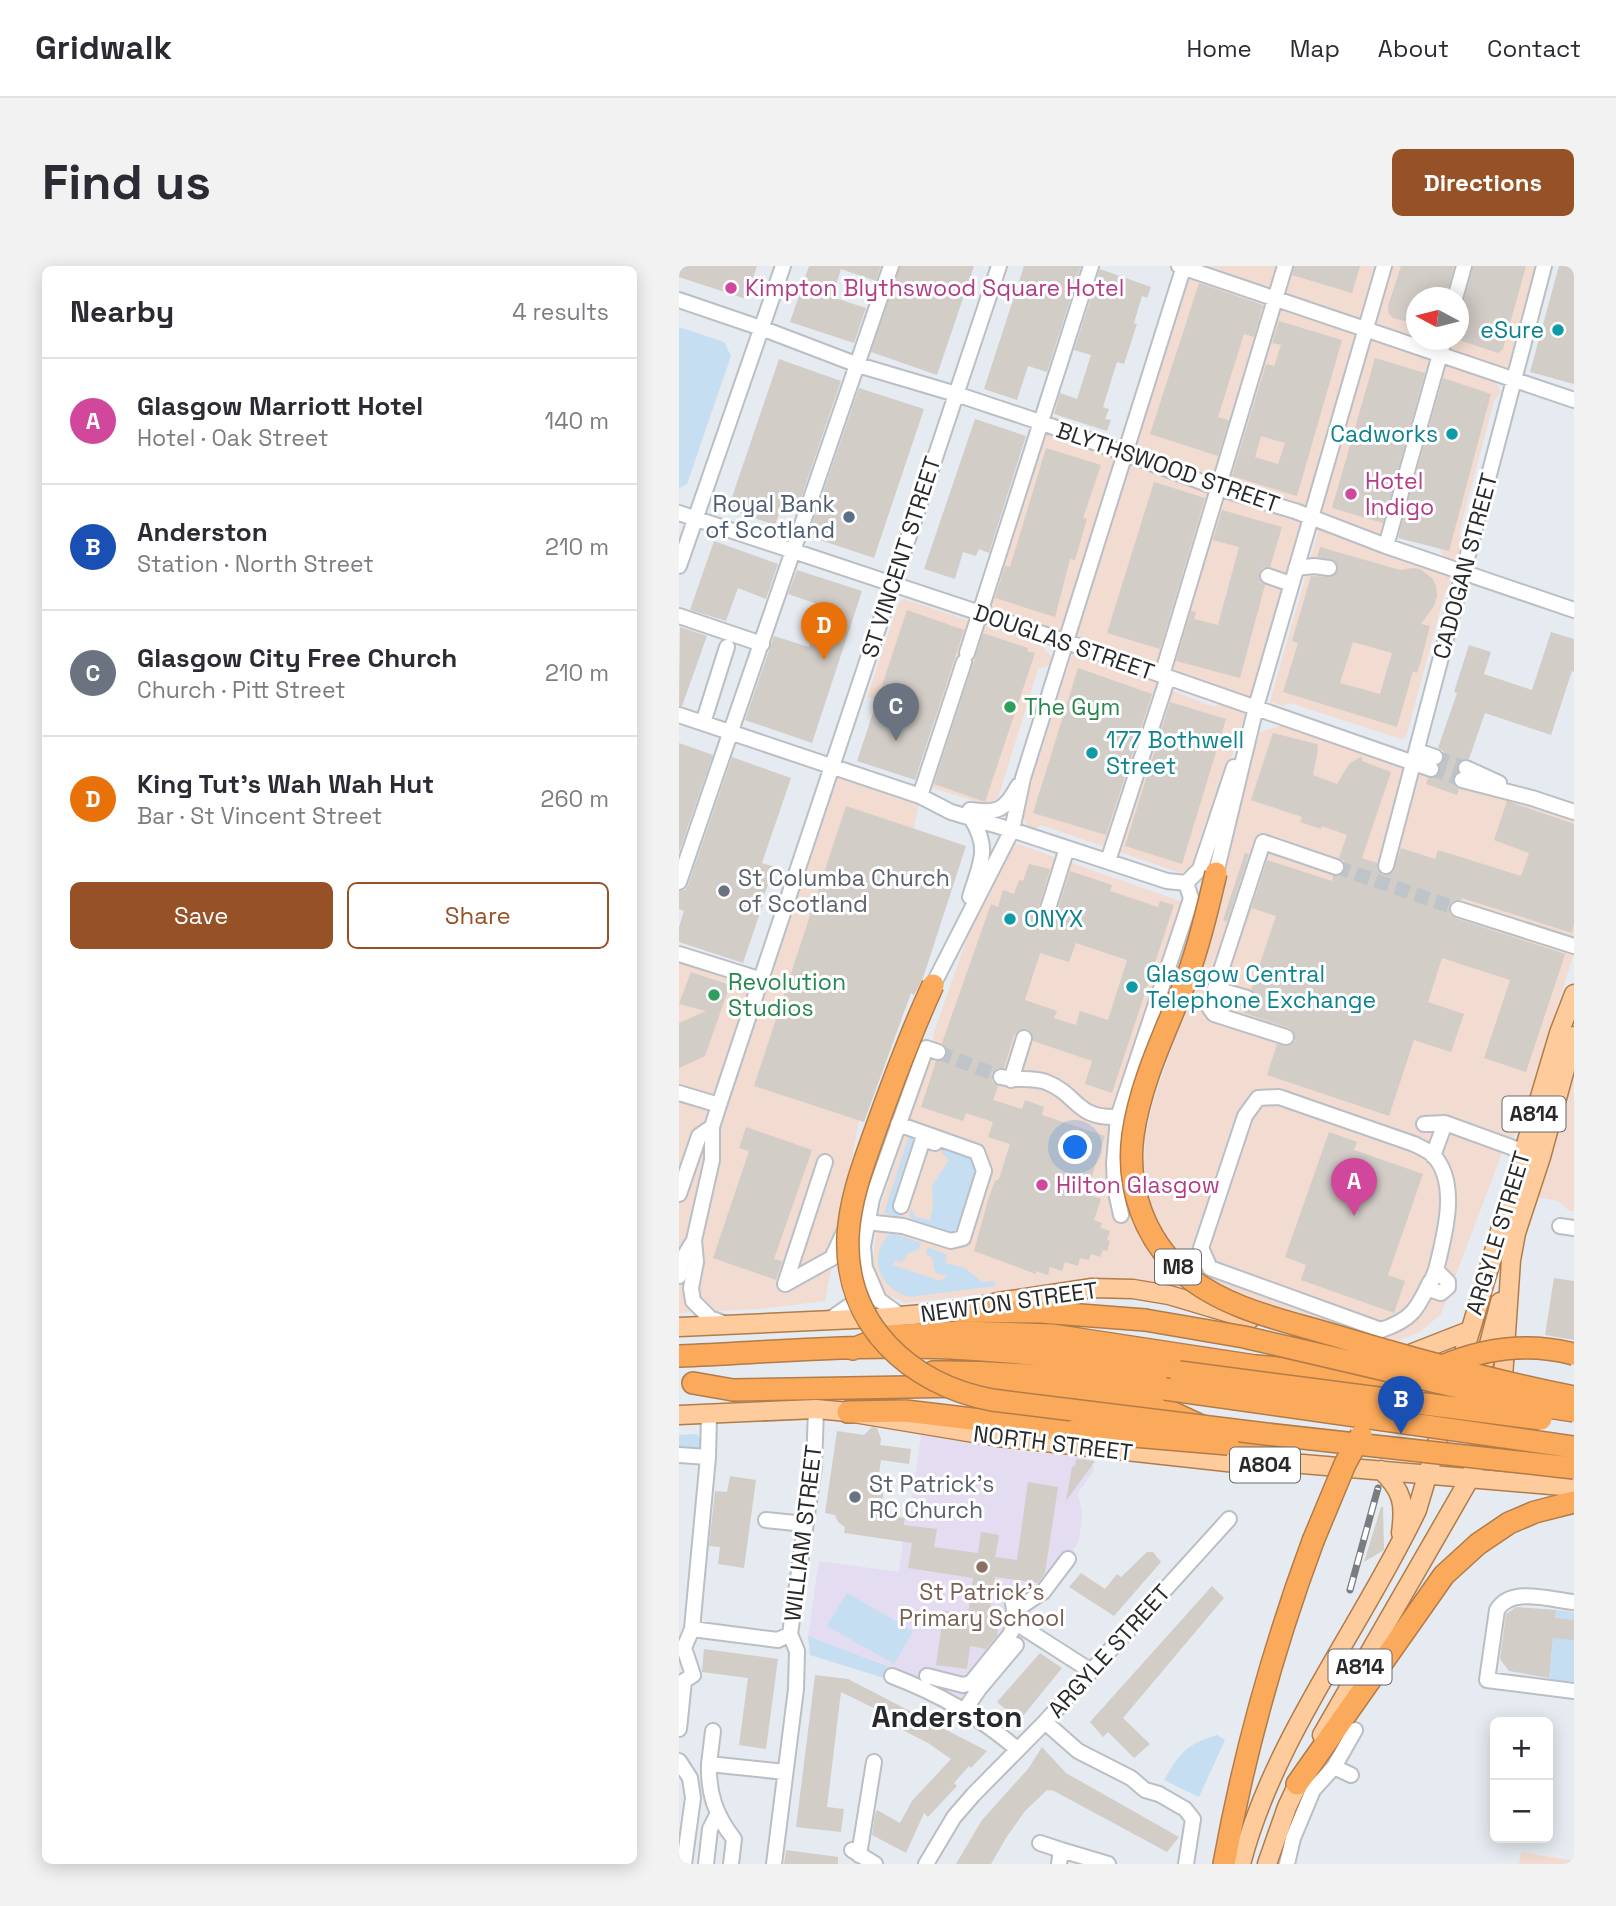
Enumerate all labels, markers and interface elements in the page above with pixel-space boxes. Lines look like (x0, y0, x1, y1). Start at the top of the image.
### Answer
text: Gridwalk (35, 27, 172, 69)
text: Home (1186, 33, 1252, 64)
text: Map (1290, 33, 1340, 64)
text: About (1378, 33, 1449, 64)
text: Contact (1487, 33, 1581, 64)
button: Directions (1392, 149, 1574, 216)
text: Find us (42, 151, 211, 213)
place label: Kimpton Blythswood Square Hotel (745, 273, 1124, 303)
marker: Kimpton Blythswood Square Hotel (723, 280, 739, 296)
north arrow (1406, 287, 1469, 350)
text: Nearby (70, 292, 174, 331)
text: 4 results (512, 297, 609, 327)
place label: eSure (1480, 315, 1544, 345)
marker: eSure (1550, 322, 1566, 338)
text: Glasgow Marriott Hotel (137, 389, 423, 423)
text: A (86, 406, 100, 436)
text: 140 m (545, 406, 609, 436)
street label: BLYTHSWOOD STREET (1053, 415, 1283, 519)
place label: Cadworks (1330, 419, 1438, 449)
text: Hotel · Oak Street (137, 423, 329, 453)
marker: Cadworks (1444, 426, 1460, 442)
street label: ST VINCENT STREET (854, 453, 948, 661)
place label: Hotel Indigo (1365, 466, 1434, 522)
street label: CADOGAN STREET (1426, 470, 1504, 662)
marker: Hotel Indigo (1343, 486, 1359, 502)
place label: Royal Bank of Scotland (705, 489, 835, 545)
marker: Royal Bank of Scotland (841, 509, 857, 525)
text: Anderston (137, 515, 268, 549)
text: B (85, 532, 101, 562)
text: 210 m (545, 532, 609, 562)
text: Station · North Street (137, 549, 374, 579)
street label: DOUGLAS STREET (970, 597, 1158, 687)
pin: D (801, 602, 847, 660)
text: Glasgow City Free Church (137, 641, 457, 675)
text: C (86, 658, 100, 688)
text: 210 m (545, 658, 609, 688)
text: Church · Pitt Street (137, 675, 346, 705)
pin: C (873, 683, 919, 741)
place label: The Gym (1024, 692, 1120, 722)
marker: The Gym (1002, 699, 1018, 715)
place label: 177 Bothwell Street (1106, 725, 1244, 781)
marker: 177 Bothwell Street (1084, 745, 1100, 761)
text: King Tut's Wah Wah Hut (137, 767, 434, 801)
text: D (85, 784, 101, 814)
text: 260 m (541, 784, 609, 814)
text: Bar · St Vincent Street (137, 801, 382, 831)
place label: St Columba Church of Scotland (738, 863, 950, 919)
button: Save (70, 882, 333, 949)
button: Share (347, 882, 609, 949)
marker: St Columba Church of Scotland (716, 883, 732, 899)
place label: ONYX (1024, 904, 1083, 934)
marker: ONYX (1002, 911, 1018, 927)
place label: Glasgow Central Telephone Exchange (1146, 959, 1376, 1015)
place label: Revolution Studios (728, 967, 846, 1023)
marker: Glasgow Central Telephone Exchange (1124, 979, 1140, 995)
marker: Revolution Studios (706, 987, 722, 1003)
road number: A814 (1503, 1096, 1565, 1132)
your location (1058, 1130, 1092, 1164)
street label: ARGYLE STREET (1459, 1147, 1537, 1319)
pin: A (1331, 1158, 1377, 1216)
place label: Hilton Glasgow (1056, 1170, 1220, 1200)
marker: Hilton Glasgow (1034, 1177, 1050, 1193)
road number: M8 (1155, 1250, 1201, 1284)
street label: NEWTON STREET (918, 1275, 1100, 1329)
pin: B (1378, 1376, 1424, 1434)
street label: NORTH STREET (972, 1418, 1134, 1468)
street label: WILLIAM STREET (777, 1443, 829, 1623)
road number: A804 (1230, 1448, 1300, 1482)
place label: St Patrick's RC Church (869, 1469, 994, 1525)
marker: St Patrick's RC Church (847, 1489, 863, 1505)
marker: St Patrick's Primary School (974, 1559, 990, 1575)
place label: St Patrick's Primary School (899, 1577, 1065, 1633)
street label: ARGYLE STREET (1041, 1578, 1177, 1724)
road number: A814 (1329, 1650, 1391, 1684)
district label: Anderston (872, 1697, 1022, 1736)
map controls (1490, 1717, 1553, 1843)
button: + (1490, 1717, 1553, 1780)
button: − (1490, 1780, 1553, 1843)

